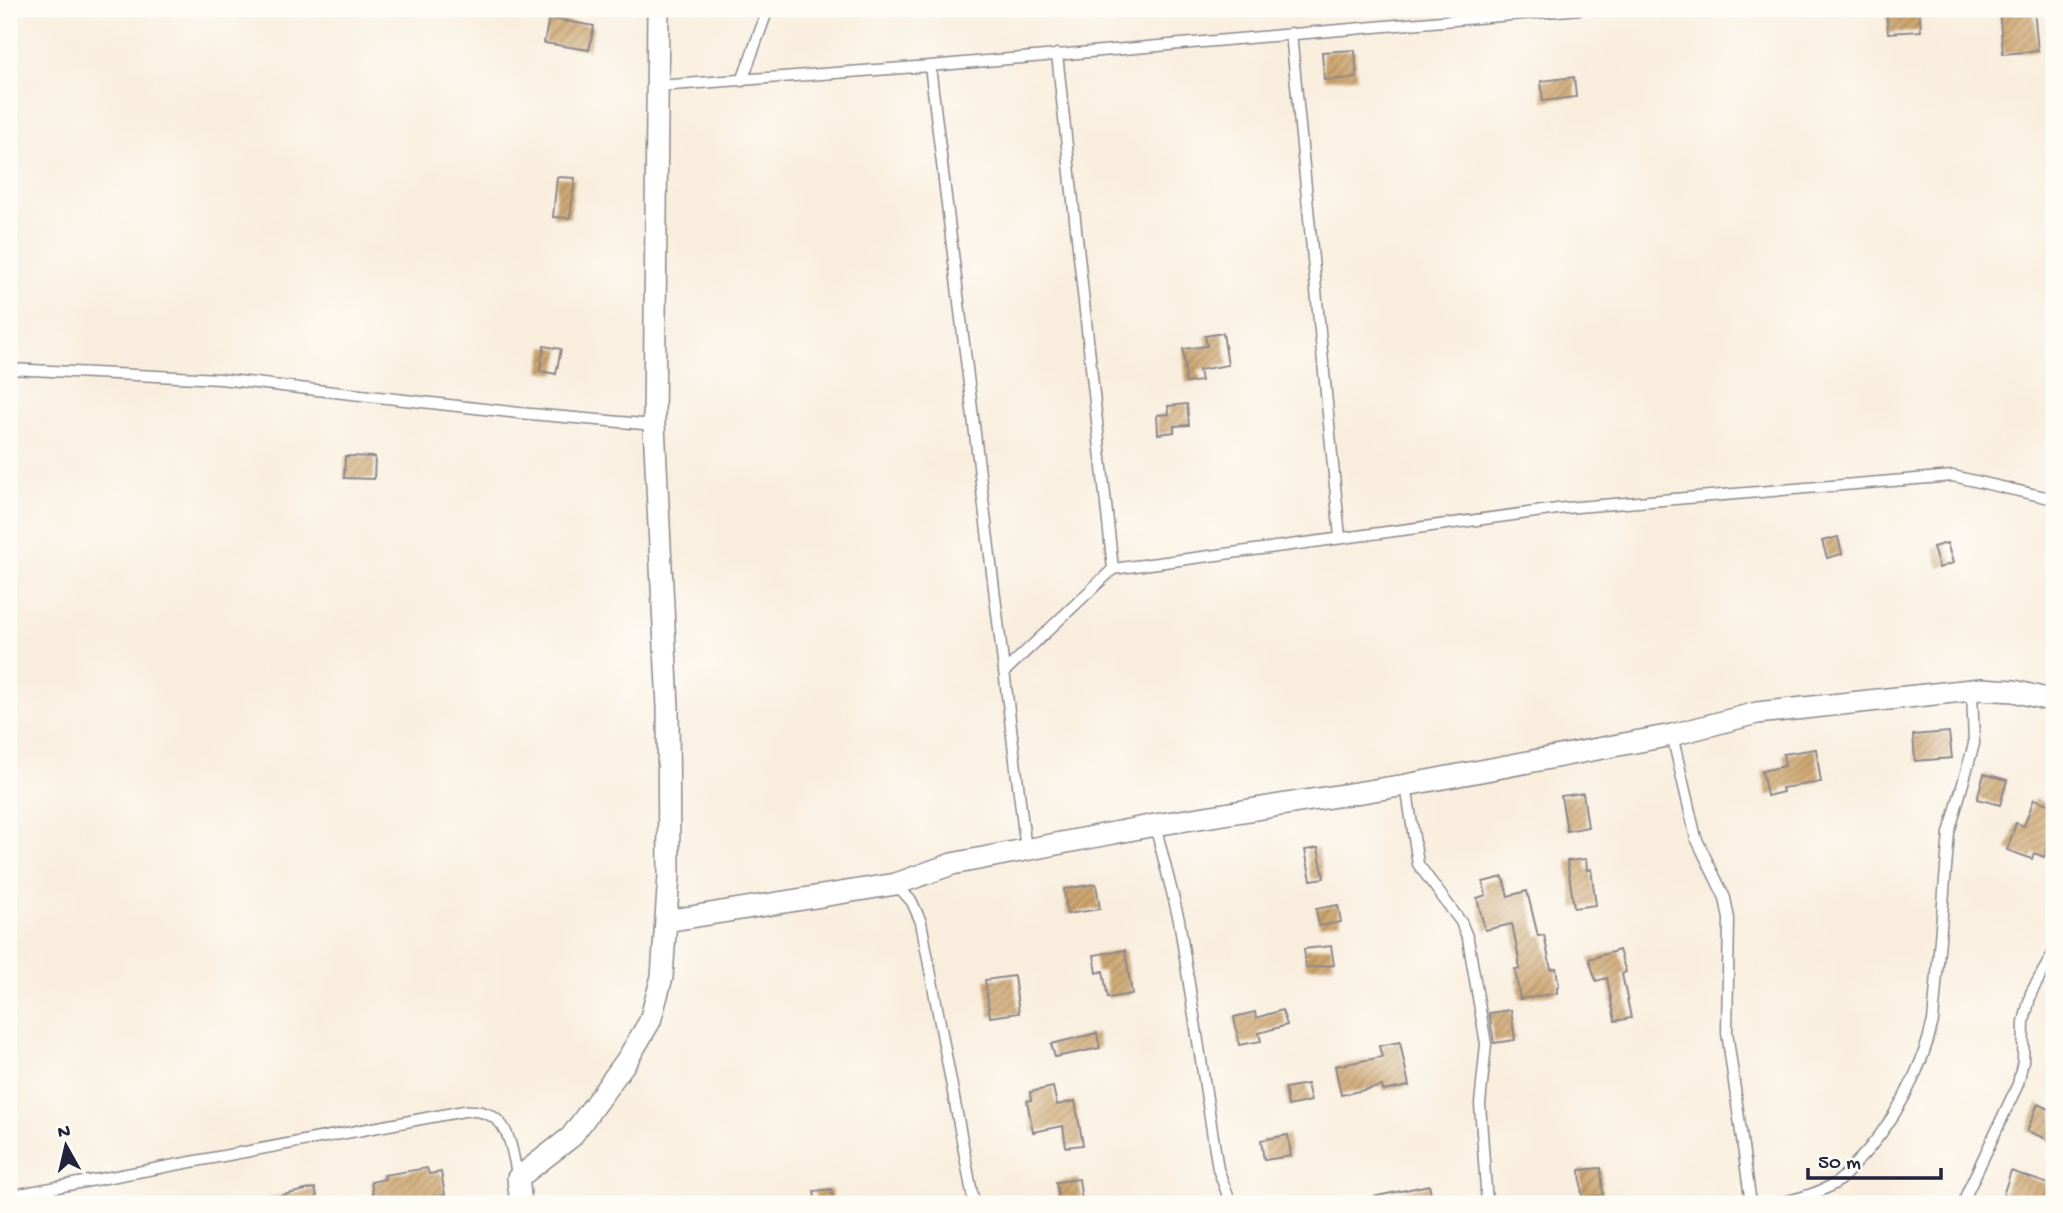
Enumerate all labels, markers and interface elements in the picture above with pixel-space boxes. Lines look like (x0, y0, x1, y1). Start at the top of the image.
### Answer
north arrow (32, 1112, 102, 1182)
text: N (56, 1120, 72, 1145)
scale bar (1808, 1136, 1940, 1180)
text: 50 m (1818, 1152, 1861, 1177)

